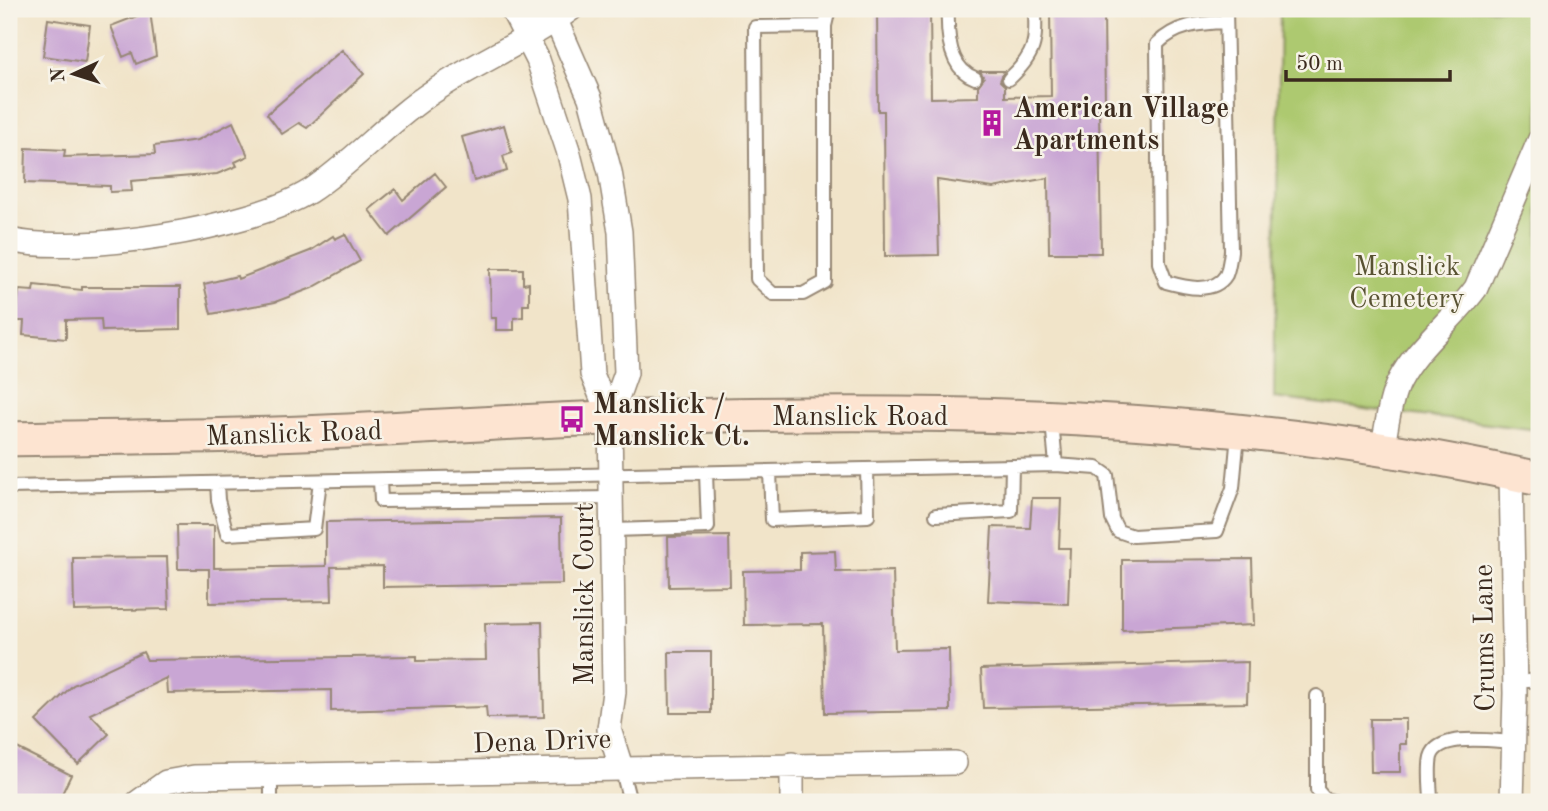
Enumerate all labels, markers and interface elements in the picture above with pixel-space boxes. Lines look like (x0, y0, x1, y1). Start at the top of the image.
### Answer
north arrow (38, 38, 108, 108)
scale bar (1286, 38, 1450, 82)
text: 50 m (1296, 54, 1343, 75)
text: N (50, 67, 70, 83)
place label: American Village Apartments (1013, 96, 1229, 156)
building icon: American Village Apartments (977, 108, 1007, 138)
park label: Manslick Cemetery (1349, 254, 1465, 314)
place label: Manslick / Manslick Ct. (593, 392, 750, 452)
bus stop icon: Manslick / Manslick Ct. (557, 404, 587, 434)
street label: Manslick Road (772, 404, 948, 432)
street label: Manslick Road (205, 418, 383, 452)
street label: Manslick Court (572, 502, 600, 686)
street label: Crums Lane (1471, 564, 1501, 712)
street label: Dena Drive (472, 727, 612, 759)

